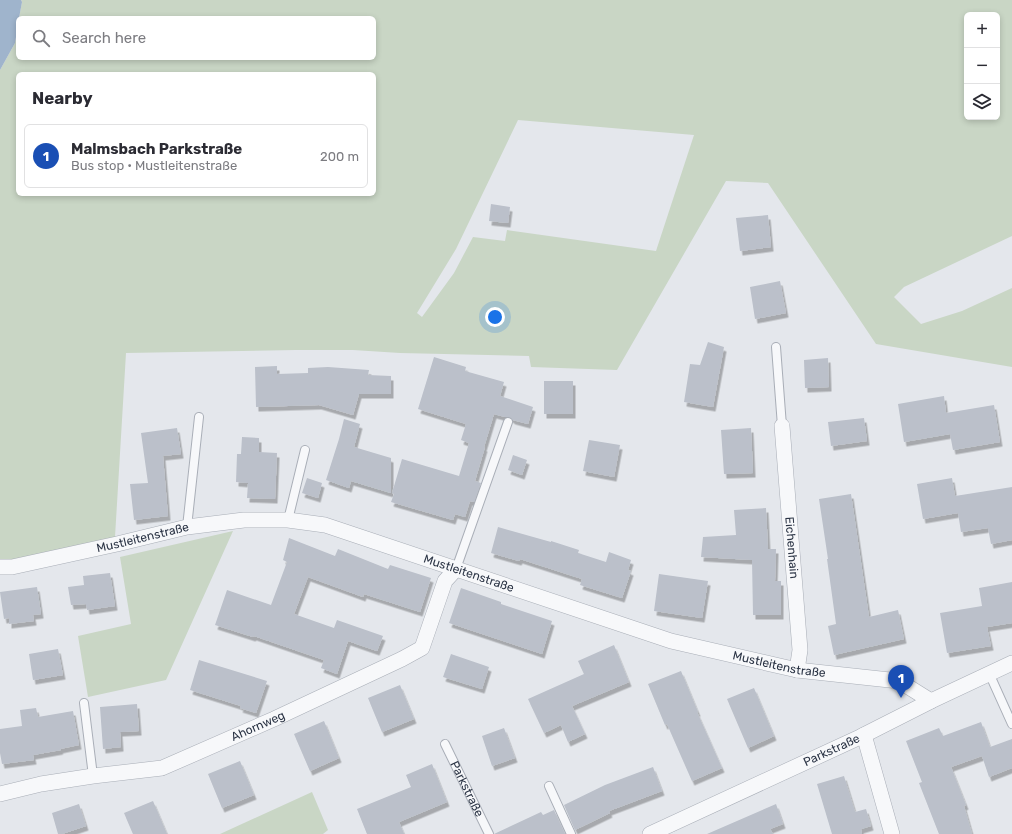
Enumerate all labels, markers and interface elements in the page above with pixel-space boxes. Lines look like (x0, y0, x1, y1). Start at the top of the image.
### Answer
map controls (964, 12, 1000, 120)
button: + (964, 12, 1000, 48)
search box (16, 16, 376, 60)
icon: search (30, 27, 52, 49)
text: Search here (62, 29, 146, 47)
button: − (964, 48, 1000, 84)
button: layers (964, 84, 1000, 120)
text: Nearby (32, 88, 93, 108)
text: Malmsbach Parkstraße (71, 140, 242, 158)
text: 1 (43, 149, 49, 164)
text: 200 m (320, 149, 359, 164)
text: Bus stop · Mustleitenstraße (71, 158, 237, 173)
your location (485, 307, 505, 327)
street label: Eichenhain (782, 516, 801, 579)
street label: Mustleitenstraße (95, 520, 191, 555)
street label: Mustleitenstraße (422, 552, 516, 595)
street label: Mustleitenstraße (731, 648, 827, 680)
pin: 1 (888, 665, 914, 698)
street label: Ahornweg (229, 708, 287, 744)
street label: Parkstraße (801, 731, 862, 769)
street label: Parkstraße (447, 759, 487, 819)

